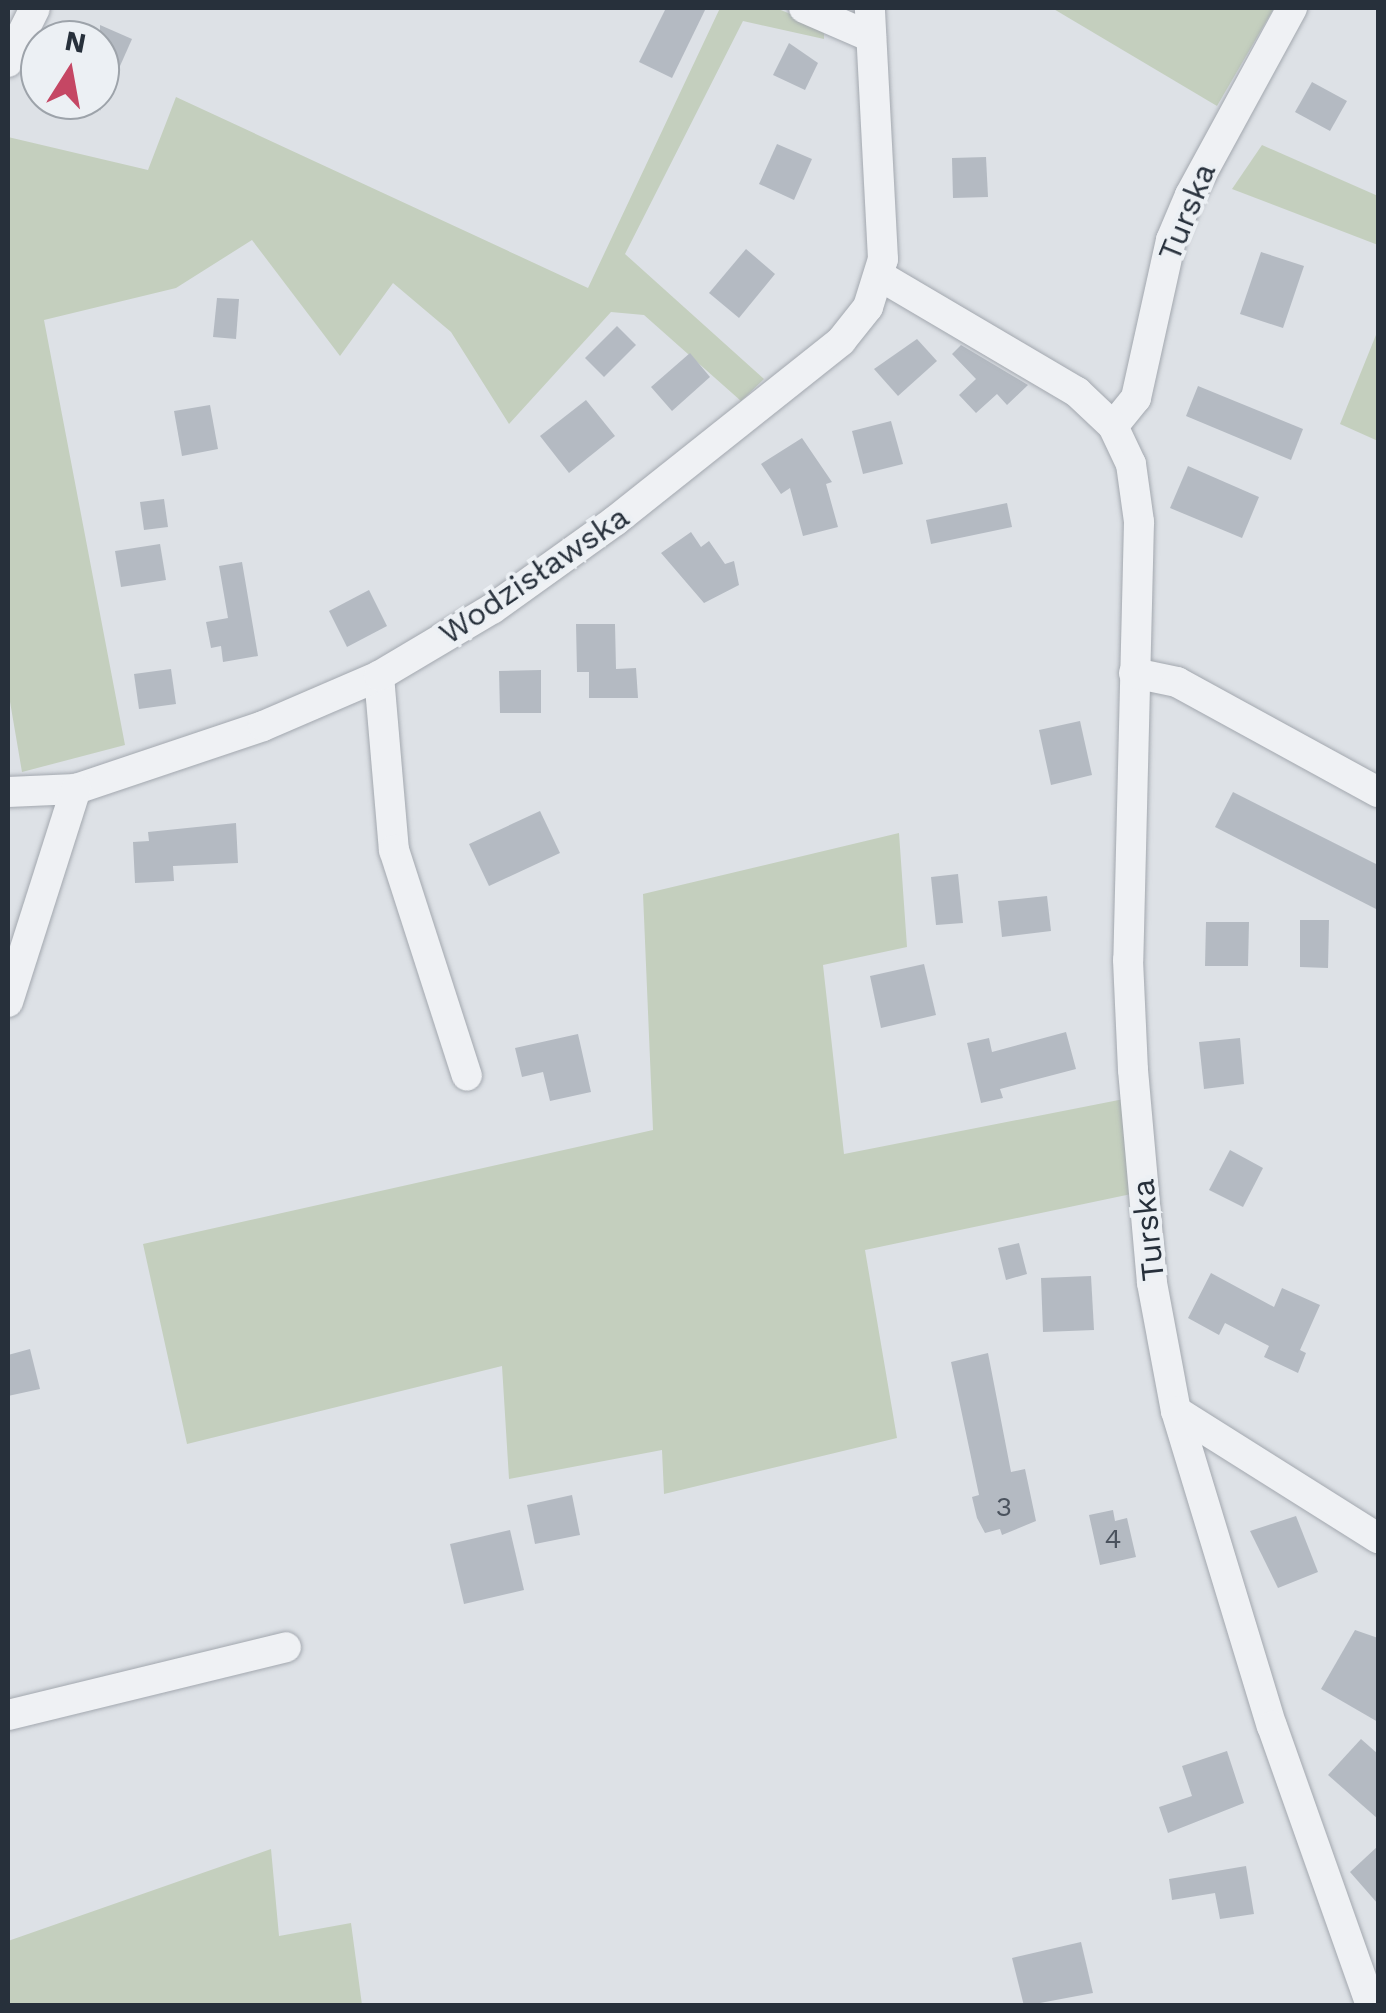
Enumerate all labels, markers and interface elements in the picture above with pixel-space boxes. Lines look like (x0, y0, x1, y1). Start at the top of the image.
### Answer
north arrow (20, 20, 120, 120)
text: N (62, 24, 89, 60)
street label: Turska (1150, 157, 1224, 267)
street label: Wodzisławska (432, 497, 636, 653)
street label: Turska (1124, 1177, 1172, 1283)
house number: 3 (996, 1490, 1012, 1524)
house number: 4 (1104, 1522, 1122, 1556)

